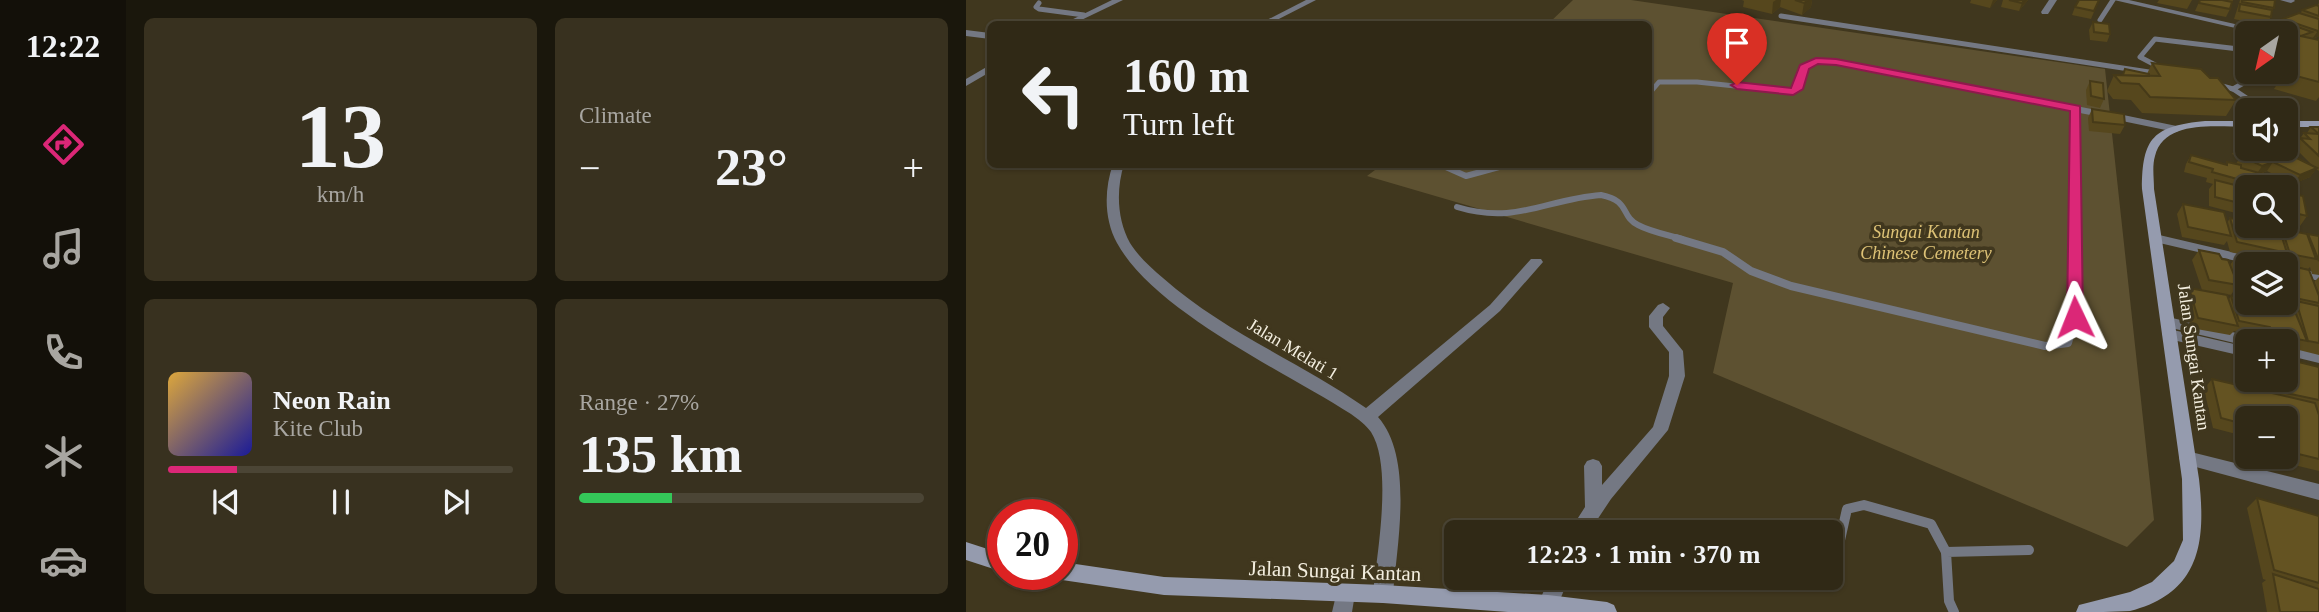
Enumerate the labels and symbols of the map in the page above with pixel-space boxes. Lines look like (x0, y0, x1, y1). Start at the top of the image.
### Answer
pin (1707, 13, 1767, 85)
north arrow (2235, 21, 2298, 84)
park label: Sungai Kantan Chinese Cemetery (1860, 222, 1992, 263)
position arrow (2038, 280, 2112, 354)
street label: Jalan Sungai Kantan (2174, 282, 2214, 432)
street label: Jalan Melati 1 (1244, 314, 1342, 384)
speed limit sign: 20 (987, 499, 1078, 590)
street label: Jalan Sungai Kantan (1248, 556, 1422, 586)

